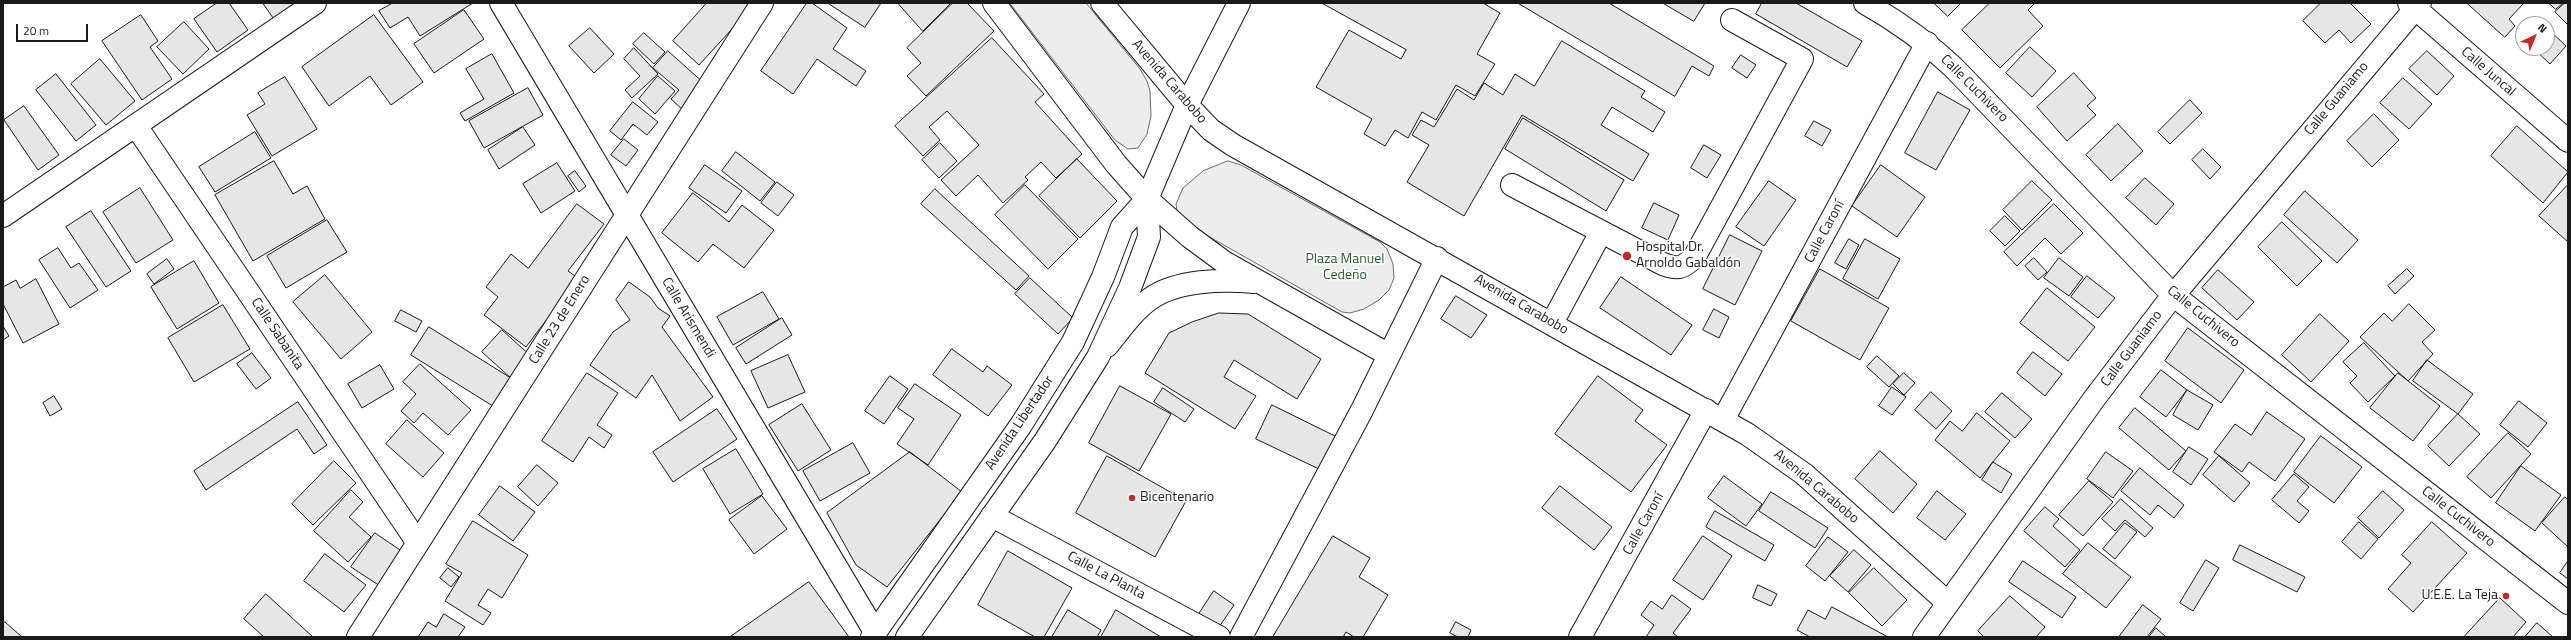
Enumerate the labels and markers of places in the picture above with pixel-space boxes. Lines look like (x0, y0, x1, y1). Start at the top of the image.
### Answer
place label: Hospital Dr. Arnoldo Gabaldón (1636, 240, 1741, 272)
marker: Hospital Dr. Arnoldo Gabaldón (1621, 250, 1633, 262)
place label: Bicentenario (1140, 490, 1214, 506)
marker: Bicentenario (1127, 493, 1137, 503)
place label: U.E.E. La Teja (2421, 588, 2498, 604)
marker: U.E.E. La Teja (2501, 591, 2511, 601)

